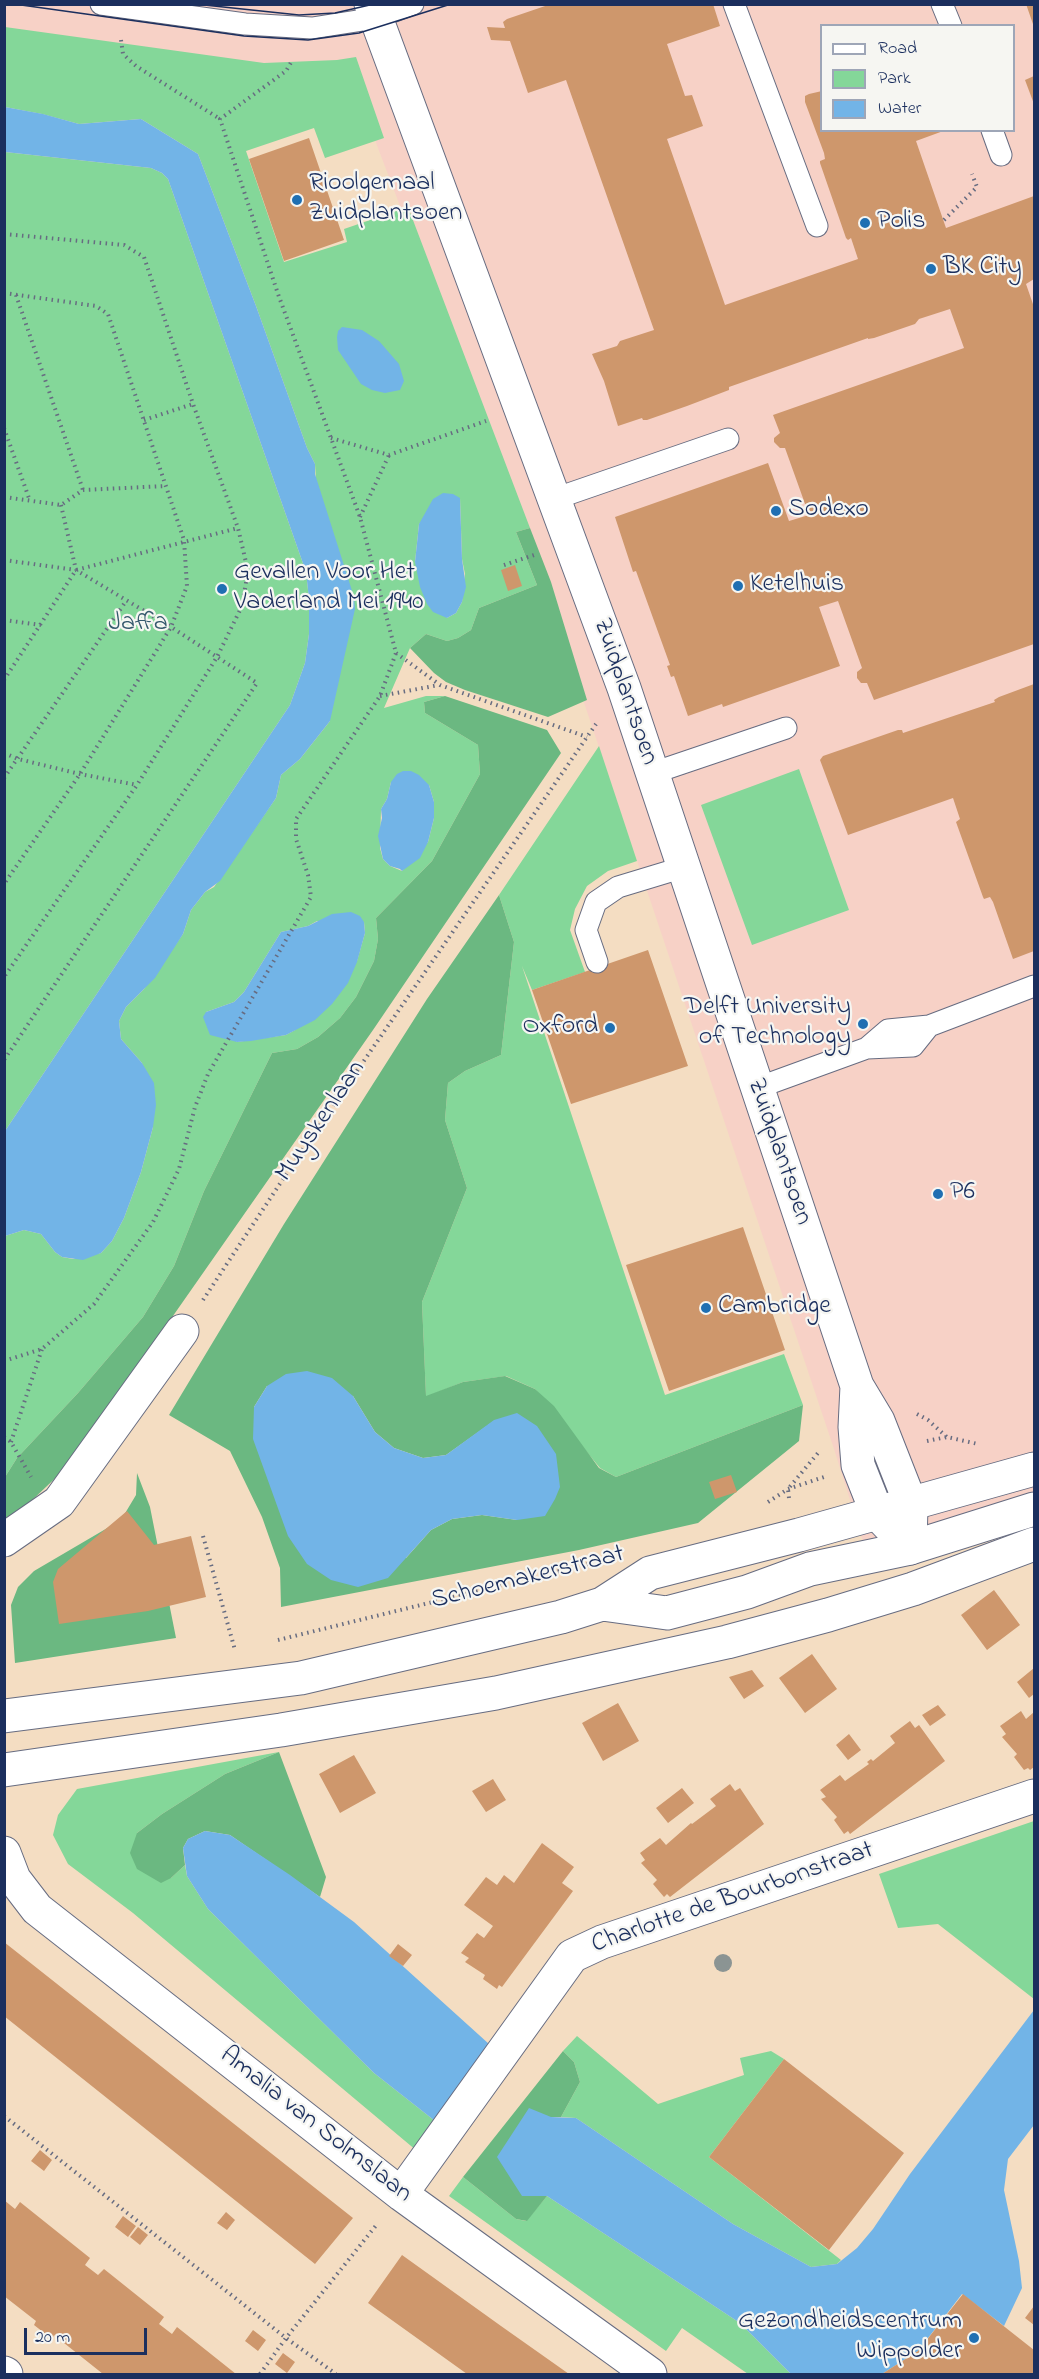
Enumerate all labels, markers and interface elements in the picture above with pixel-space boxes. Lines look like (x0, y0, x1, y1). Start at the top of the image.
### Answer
legend (820, 24, 1015, 132)
text: Road (878, 36, 917, 62)
text: Park (878, 66, 911, 92)
text: Water (878, 96, 921, 122)
place label: Rioolgemaal Zuidplantsoen (309, 169, 462, 230)
marker: Rioolgemaal Zuidplantsoen (290, 193, 304, 207)
place label: Polis (877, 207, 926, 239)
marker: Polis (858, 216, 872, 230)
place label: BK City (943, 253, 1022, 285)
marker: BK City (924, 262, 938, 276)
place label: Sodexo (788, 495, 869, 527)
marker: Sodexo (769, 504, 783, 518)
place label: Gevallen Voor Het Vaderland Mei 1940 (234, 558, 424, 620)
place label: Ketelhuis (750, 570, 844, 602)
marker: Ketelhuis (731, 579, 745, 593)
marker: Gevallen Voor Het Vaderland Mei 1940 (215, 582, 229, 596)
park label: Jaffa (108, 609, 168, 641)
street label: Zuidplantsoen (584, 614, 664, 770)
place label: Delft University of Technology (684, 993, 851, 1054)
place label: Oxford (523, 1012, 598, 1044)
marker: Delft University of Technology (856, 1017, 870, 1031)
marker: Oxford (603, 1021, 617, 1035)
street label: Muyskenlaan (270, 1055, 374, 1189)
street label: Zuidplantsoen (738, 1074, 818, 1230)
place label: P6 (950, 1178, 975, 1210)
marker: P6 (931, 1187, 945, 1201)
place label: Cambridge (718, 1292, 831, 1324)
marker: Cambridge (699, 1301, 713, 1315)
street label: Schoemakerstraat (428, 1540, 628, 1618)
street label: Charlotte de Bourbonstraat (588, 1836, 878, 1962)
street label: Amalia van Solmslaan (213, 2041, 417, 2211)
place label: Gezondheidscentrum Wippolder (738, 2307, 962, 2368)
scale bar (27, 2316, 150, 2354)
text: 20 m (35, 2325, 70, 2351)
marker: Gezondheidscentrum Wippolder (967, 2331, 981, 2345)

